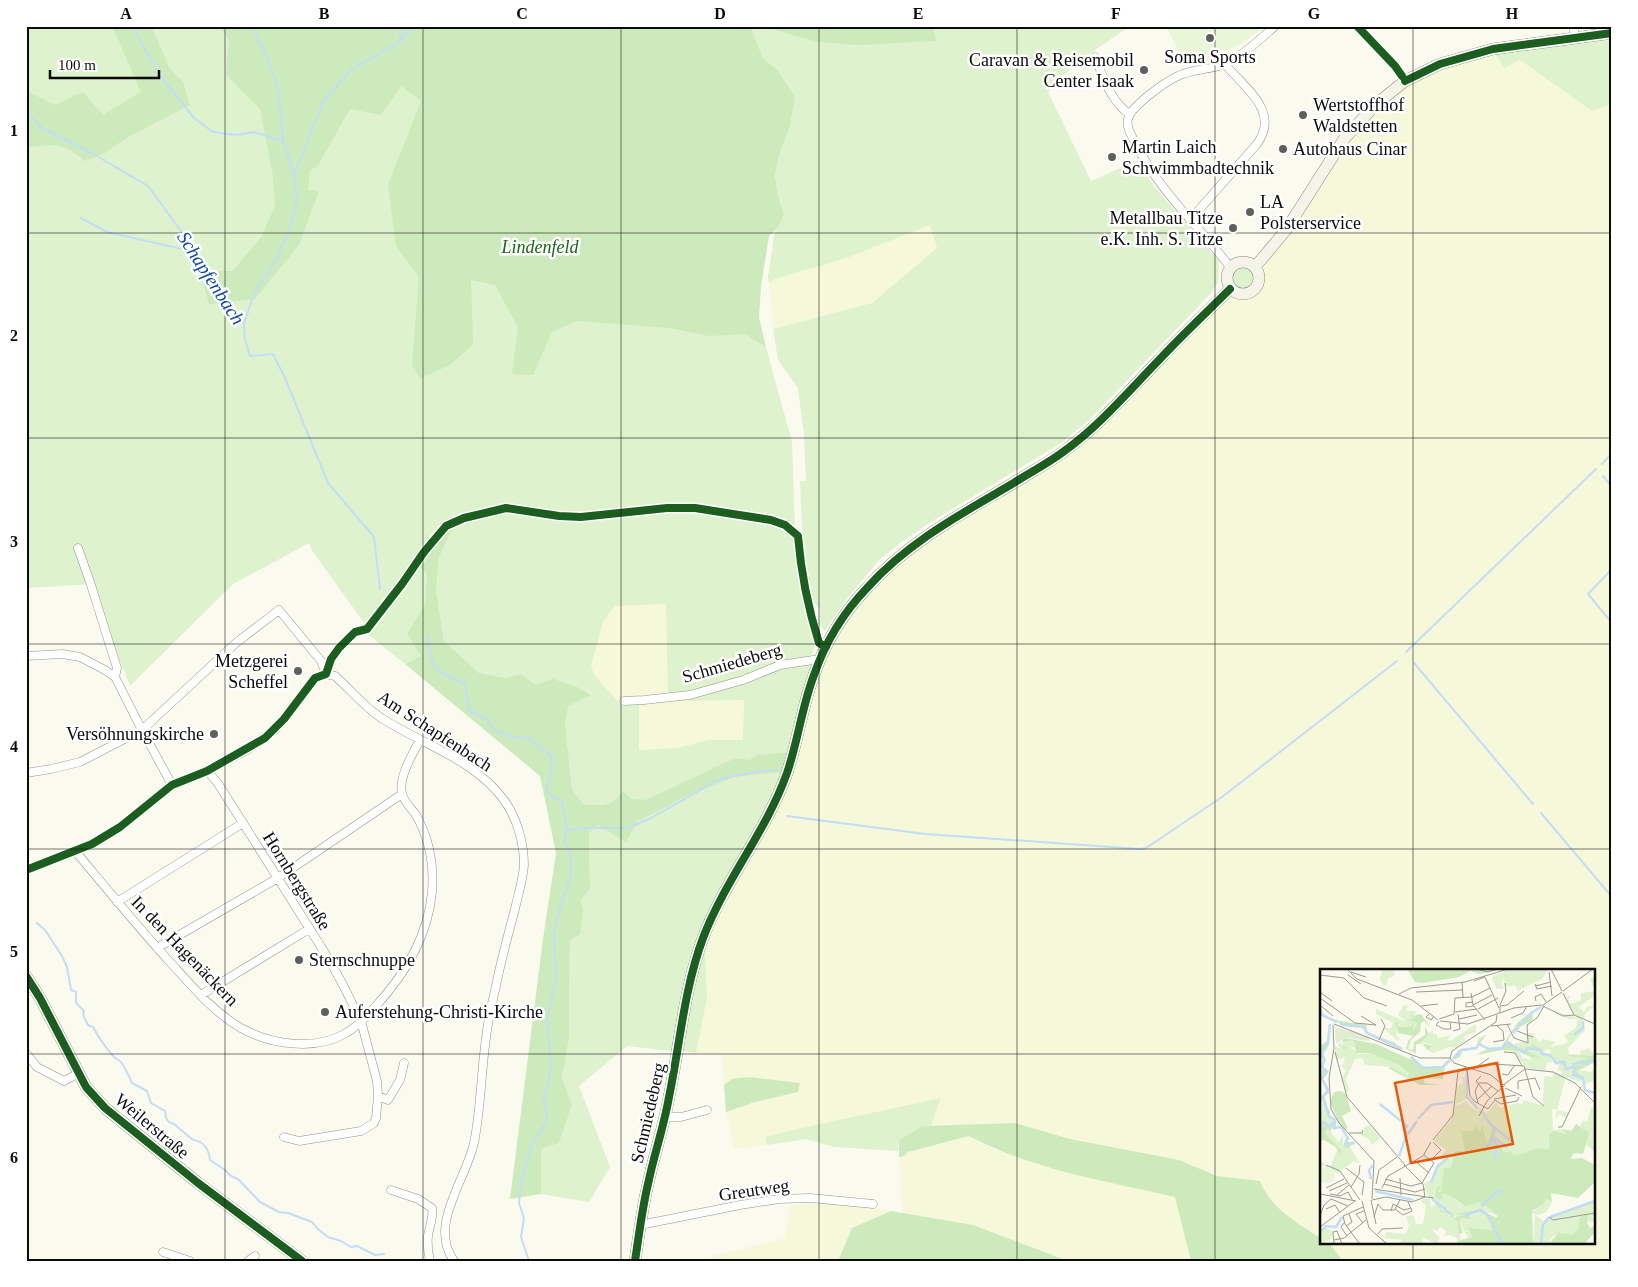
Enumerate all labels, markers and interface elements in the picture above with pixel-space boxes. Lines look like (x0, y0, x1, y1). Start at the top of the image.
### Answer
text: A (120, 5, 132, 22)
text: B (319, 5, 330, 22)
text: C (516, 5, 528, 22)
text: D (714, 5, 726, 22)
text: E (913, 5, 923, 22)
text: F (1111, 5, 1121, 22)
text: G (1308, 5, 1321, 22)
text: H (1506, 5, 1519, 22)
marker: Soma Sports (1204, 32, 1216, 44)
place label: Soma Sports (1164, 47, 1256, 67)
scale bar (50, 48, 159, 80)
place label: Caravan & Reisemobil Center Isaak (969, 50, 1134, 91)
text: 100 m (58, 57, 96, 73)
marker: Caravan & Reisemobil Center Isaak (1138, 64, 1150, 76)
place label: Wertstoffhof Waldstetten (1313, 95, 1404, 136)
marker: Wertstoffhof Waldstetten (1297, 109, 1309, 121)
text: 1 (10, 122, 18, 139)
place label: Martin Laich Schwimmbadtechnik (1122, 137, 1274, 178)
place label: Autohaus Cinar (1293, 139, 1406, 159)
marker: Autohaus Cinar (1277, 143, 1289, 155)
marker: Martin Laich Schwimmbadtechnik (1106, 151, 1118, 163)
place label: LA Polsterservice (1260, 192, 1361, 233)
marker: LA Polsterservice (1244, 206, 1256, 218)
place label: Metallbau Titze e.K. Inh. S. Titze (1100, 208, 1223, 249)
marker: Metallbau Titze e.K. Inh. S. Titze (1227, 222, 1239, 234)
water label: Schapfenbach (173, 228, 249, 328)
park label: Lindenfeld (501, 237, 579, 257)
text: 2 (10, 327, 18, 344)
text: 3 (10, 533, 18, 550)
street label: Schmiedeberg (680, 639, 784, 687)
place label: Metzgerei Scheffel (215, 651, 288, 692)
marker: Metzgerei Scheffel (292, 665, 304, 677)
street label: Am Schapfenbach (374, 687, 496, 775)
place label: Versöhnungskirche (66, 724, 204, 744)
marker: Versöhnungskirche (208, 728, 220, 740)
text: 4 (10, 738, 18, 755)
street label: Hornbergstraße (259, 828, 335, 934)
street label: In den Hagenäckern (127, 892, 243, 1010)
text: 5 (10, 943, 18, 960)
place label: Sternschnuppe (309, 950, 415, 970)
marker: Sternschnuppe (293, 954, 305, 966)
inset map (1320, 969, 1596, 1244)
place label: Auferstehung-Christi-Kirche (335, 1002, 543, 1022)
marker: Auferstehung-Christi-Kirche (319, 1006, 331, 1018)
street label: Schmiedeberg (627, 1061, 669, 1165)
street label: Weilerstraße (111, 1089, 193, 1163)
text: 6 (10, 1149, 18, 1166)
street label: Greutweg (717, 1175, 791, 1205)

